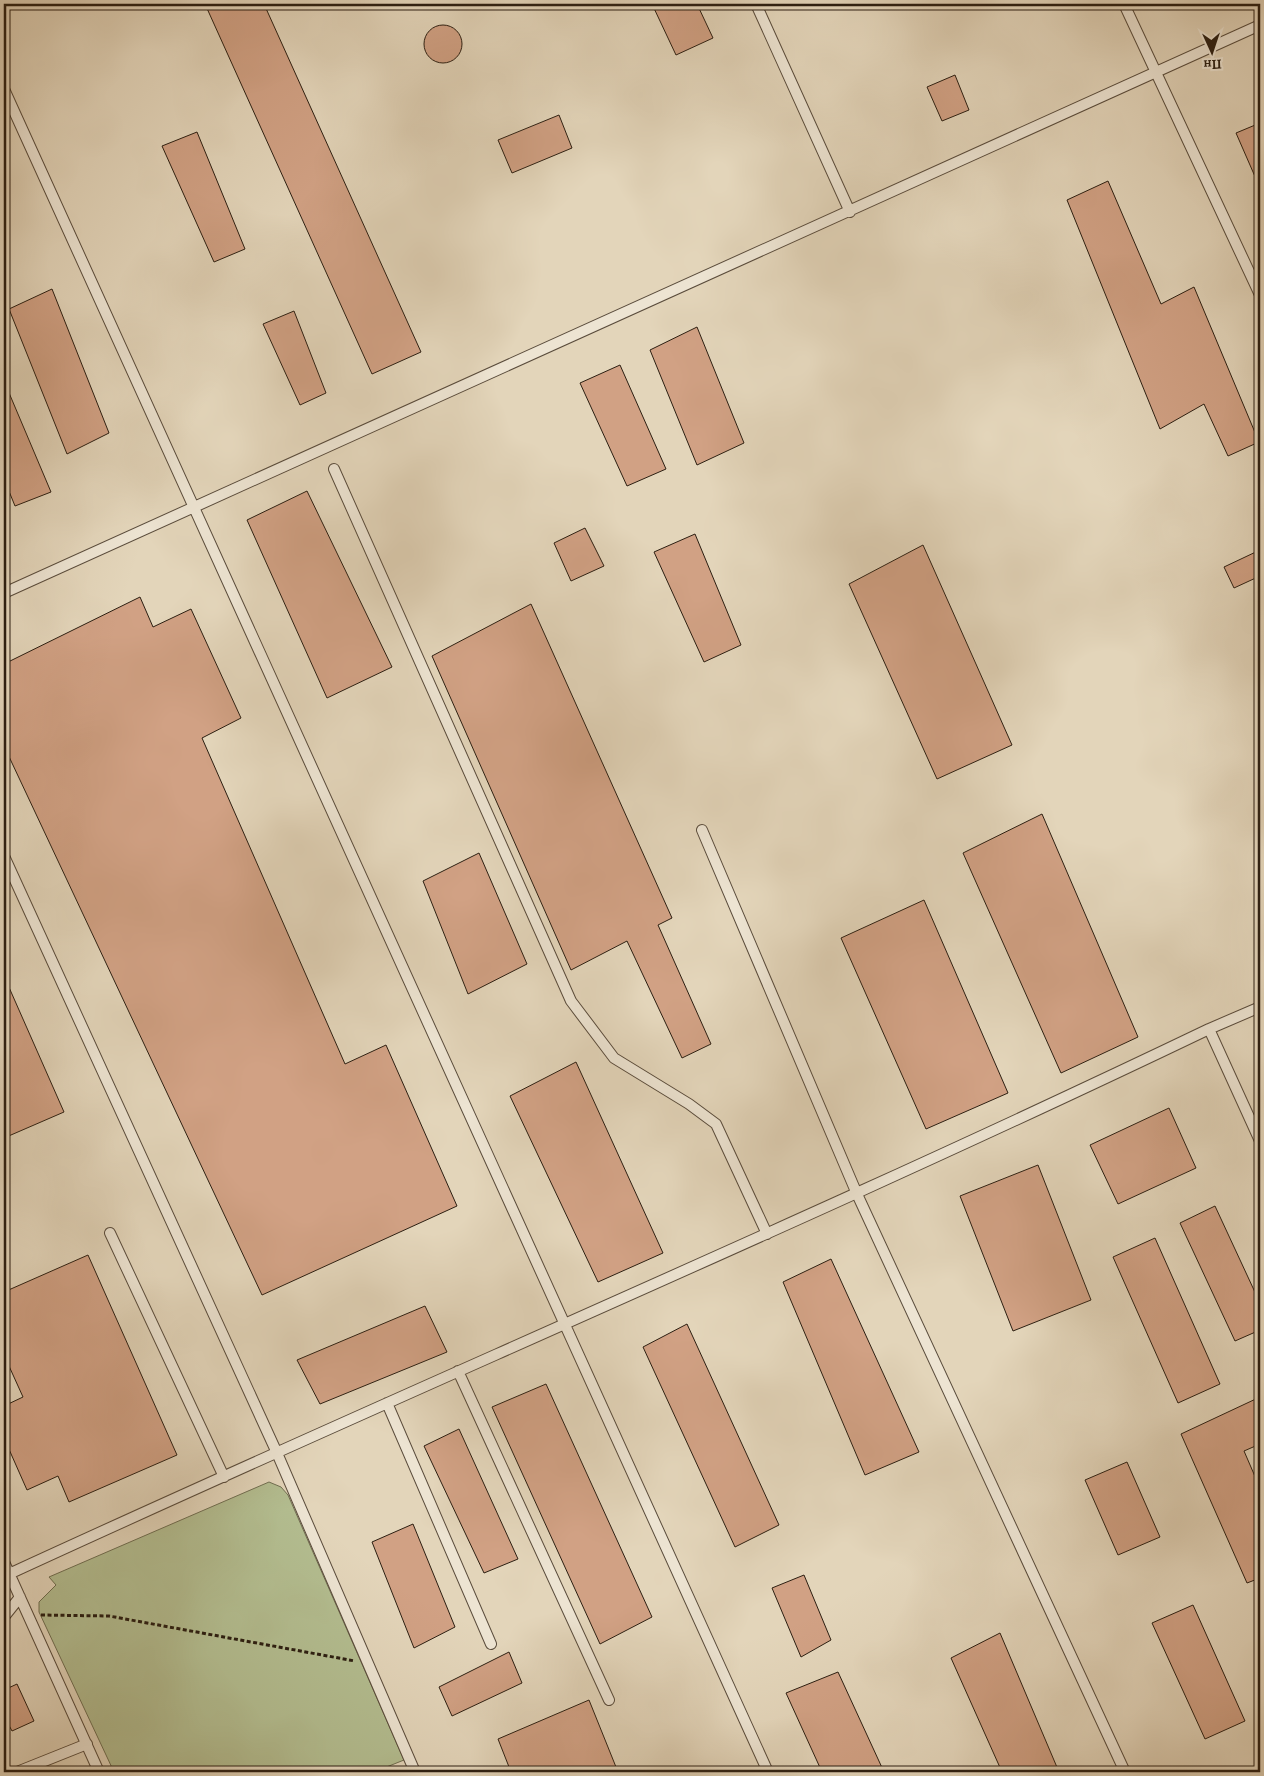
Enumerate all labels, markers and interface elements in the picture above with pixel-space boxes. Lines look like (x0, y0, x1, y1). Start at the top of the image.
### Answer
north arrow (1186, 28, 1236, 78)
text: Пн (1203, 55, 1222, 74)

